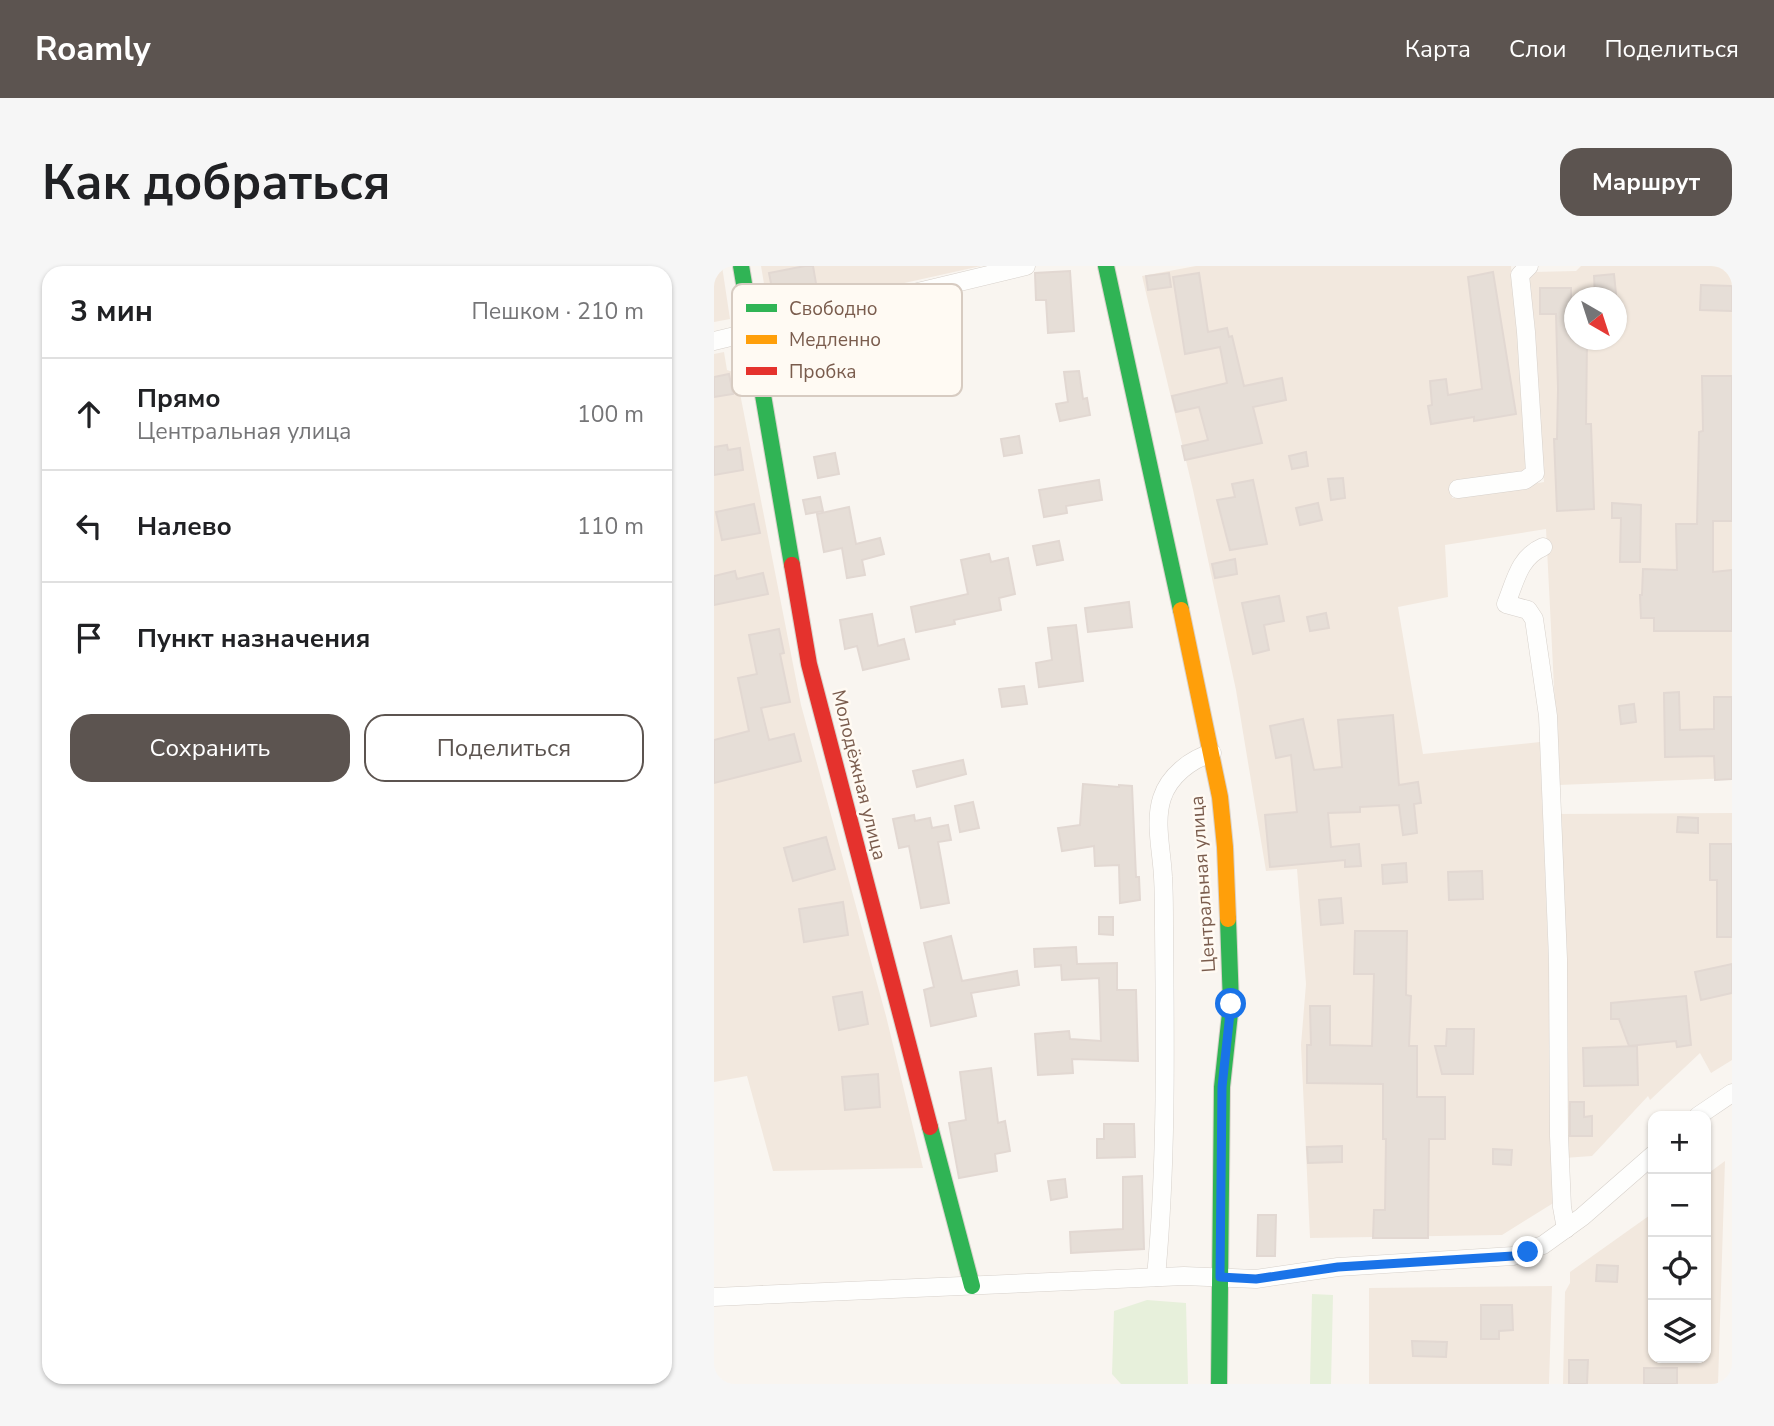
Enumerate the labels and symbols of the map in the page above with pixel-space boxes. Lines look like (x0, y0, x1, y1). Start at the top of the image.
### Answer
legend (732, 284, 962, 396)
north arrow (1564, 287, 1627, 350)
text: Свободно (789, 296, 878, 322)
text: Медленно (789, 327, 881, 353)
text: Пробка (789, 359, 856, 385)
street label: Молодёжная улица (825, 687, 893, 863)
street label: Центральная улица (1184, 795, 1222, 973)
route start (1215, 988, 1246, 1019)
route end (1512, 1236, 1543, 1267)

